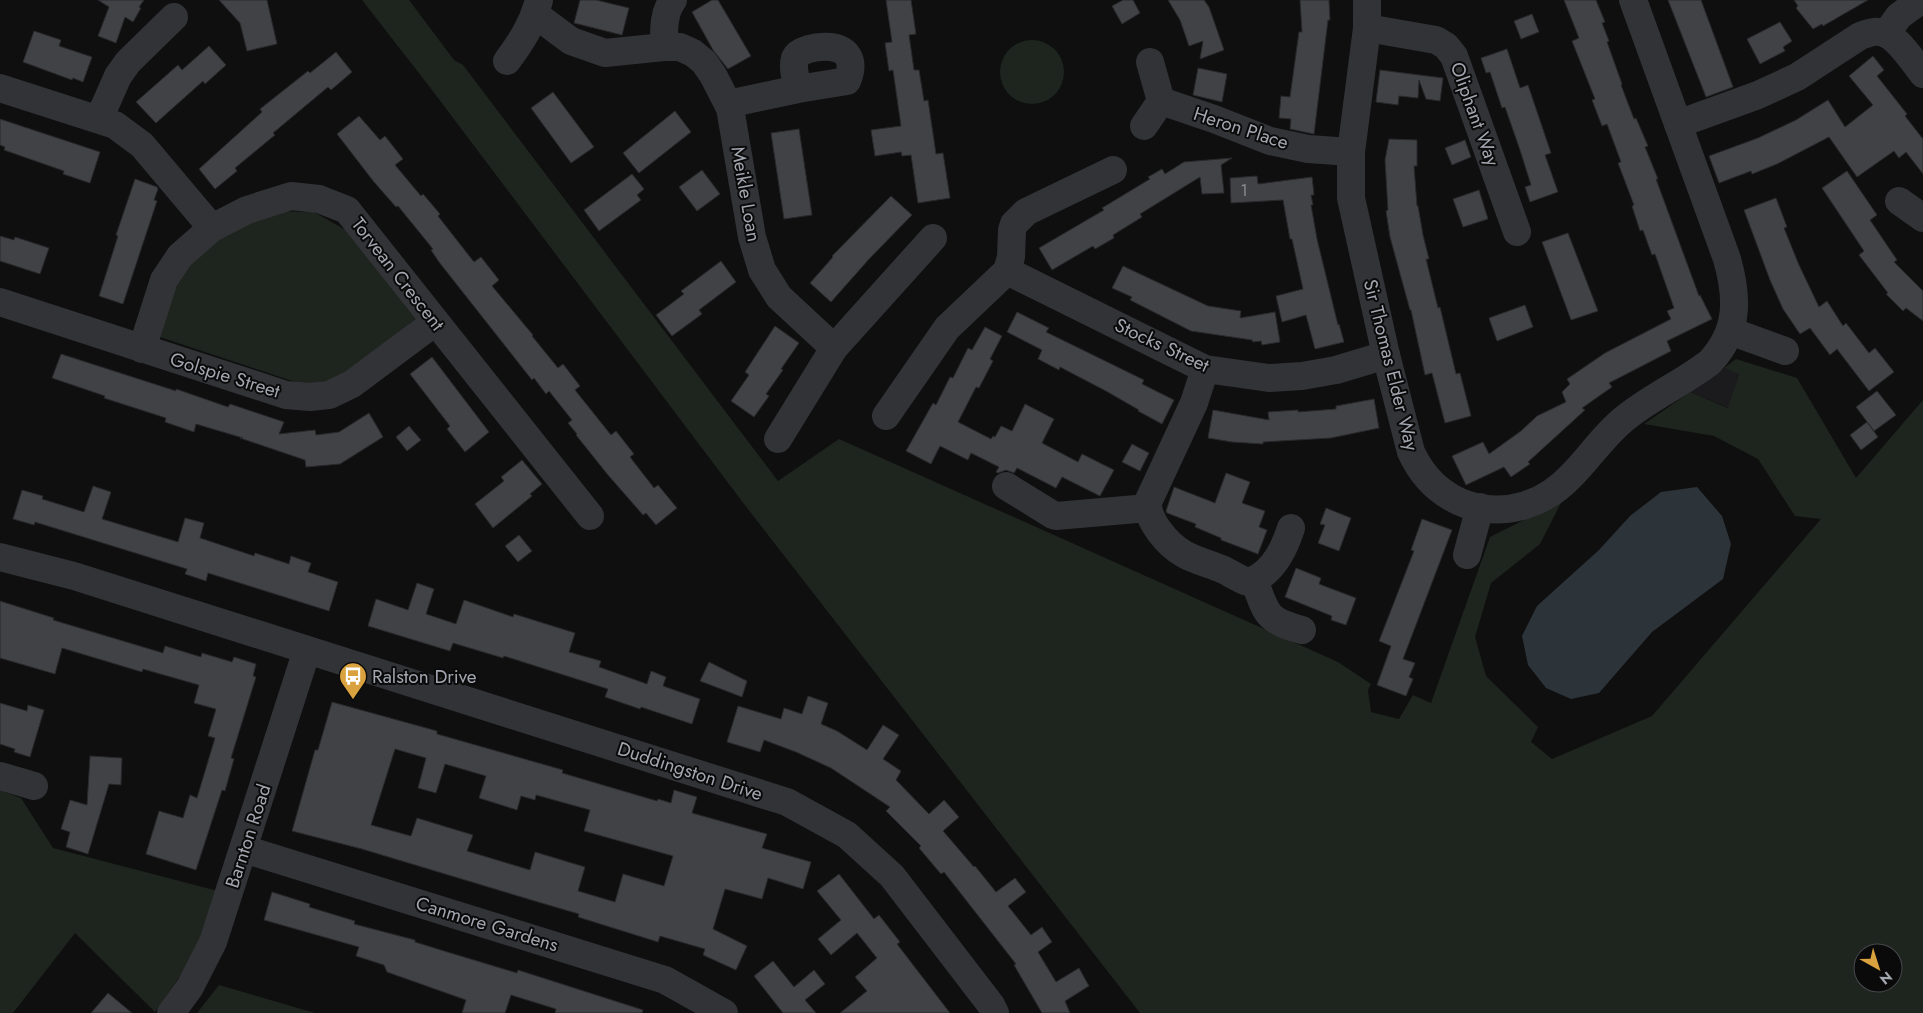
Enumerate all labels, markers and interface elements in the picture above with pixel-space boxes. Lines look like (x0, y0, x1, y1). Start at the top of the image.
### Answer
street label: Oliphant Way (1444, 58, 1507, 170)
street label: Heron Place (1190, 100, 1292, 156)
street label: Meikle Loan (724, 144, 768, 244)
house number: 1 (1240, 179, 1248, 202)
street label: Torvean Crescent (345, 212, 451, 337)
street label: Sir Thomas Elder Way (1357, 276, 1426, 454)
street label: Stocks Street (1110, 311, 1214, 379)
street label: Golspie Street (167, 345, 284, 405)
bus stop icon: Ralston Drive (338, 661, 368, 700)
place label: Ralston Drive (372, 663, 477, 690)
street label: Duddingston Drive (614, 735, 766, 807)
street label: Barnton Road (219, 781, 277, 891)
street label: Canmore Gardens (412, 890, 562, 959)
north arrow (1853, 943, 1903, 993)
text: N (1876, 967, 1897, 989)

